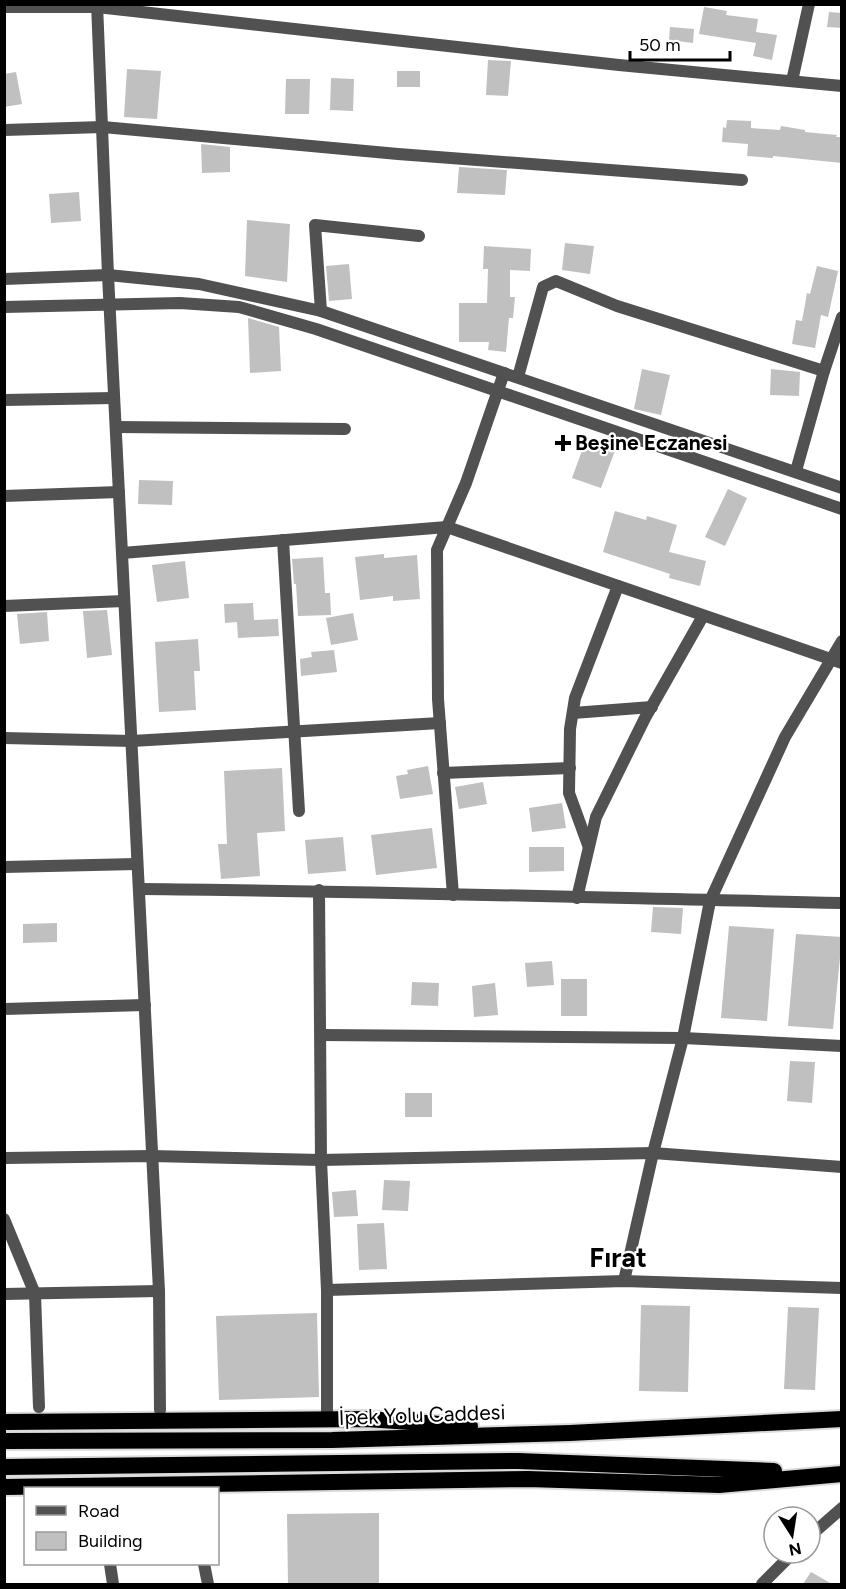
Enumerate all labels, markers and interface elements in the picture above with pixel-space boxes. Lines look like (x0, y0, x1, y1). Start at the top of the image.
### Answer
scale bar (630, 24, 730, 62)
text: 50 m (639, 34, 681, 56)
place label: Beşine Eczanesi (575, 430, 728, 455)
marker: Beşine Eczanesi (556, 436, 570, 450)
district label: Fırat (589, 1241, 647, 1274)
street label: İpek Yolu Caddesi (338, 1399, 506, 1430)
legend (24, 1487, 219, 1565)
text: Road (78, 1500, 119, 1522)
north arrow (762, 1505, 822, 1565)
text: Building (78, 1530, 143, 1552)
text: N (787, 1539, 803, 1560)

